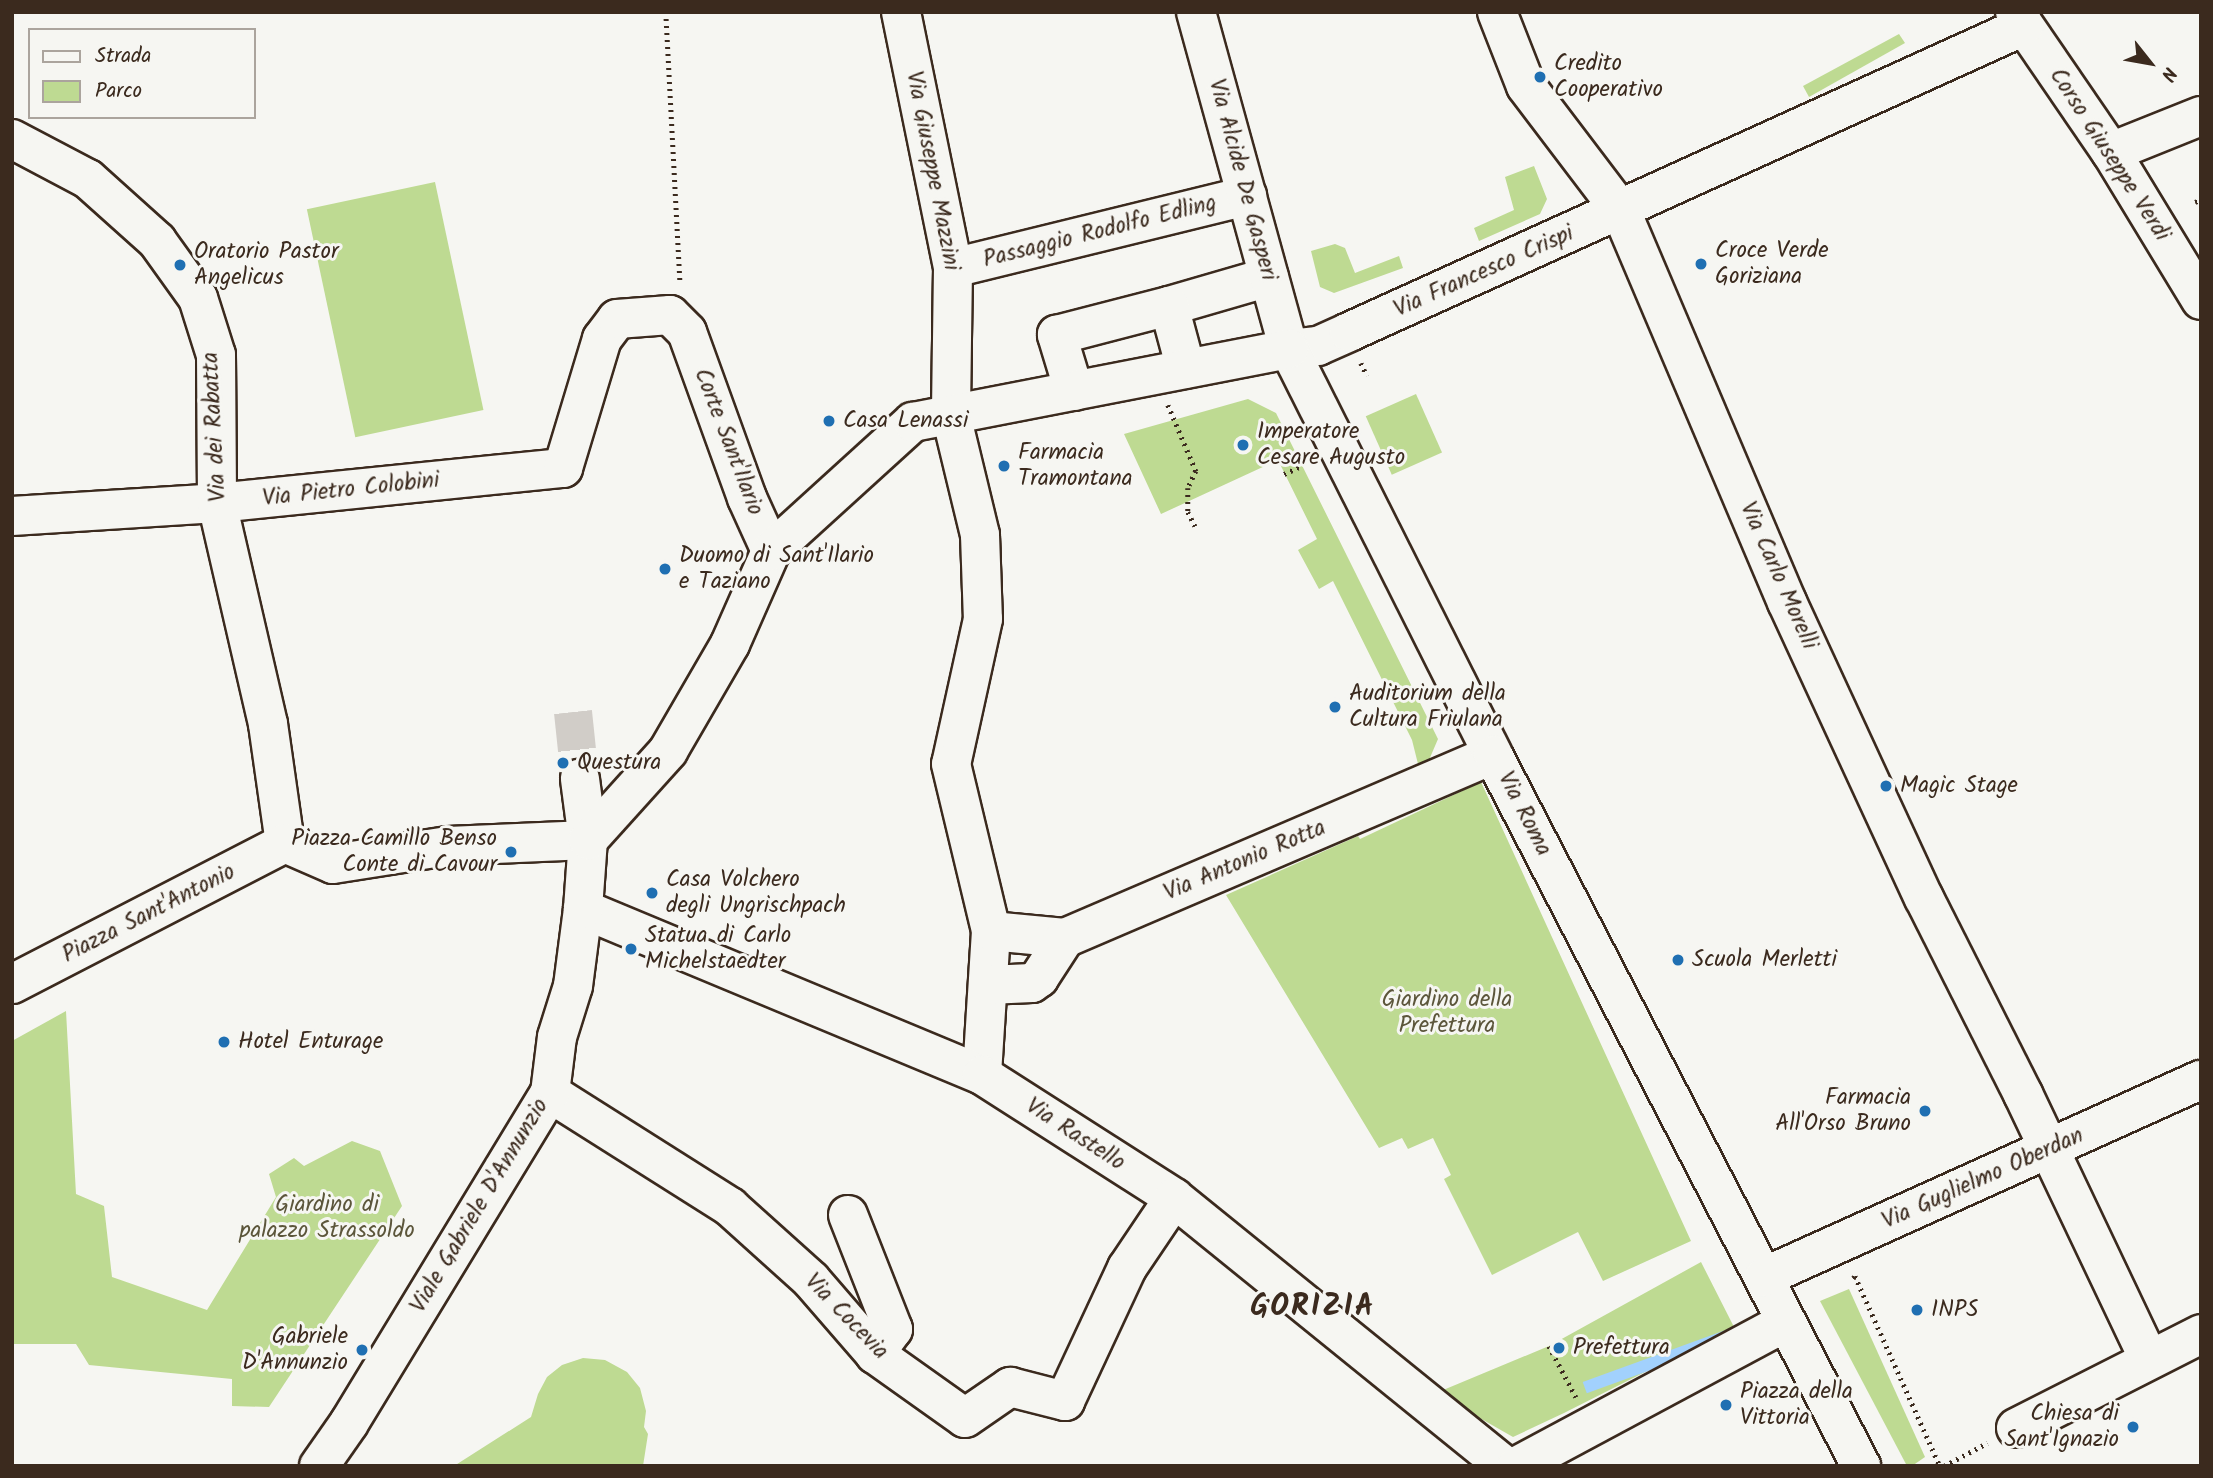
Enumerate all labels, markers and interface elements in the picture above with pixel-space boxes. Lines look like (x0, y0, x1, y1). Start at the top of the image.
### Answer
legend (28, 28, 256, 119)
north arrow (2115, 28, 2185, 98)
text: Strada (95, 40, 151, 73)
place label: Credito Cooperativo (1554, 50, 1663, 104)
text: N (2152, 61, 2184, 87)
street label: Corso Giuseppe Verdi (2043, 63, 2175, 247)
street label: Via Giuseppe Mazzini (899, 69, 965, 273)
marker: Credito Cooperativo (1532, 69, 1548, 85)
text: Parco (95, 75, 142, 108)
street label: Via Alcide De Gasperi (1202, 76, 1282, 284)
street label: Passaggio Rodolfo Edling (980, 190, 1220, 274)
street label: Via Francesco Crispi (1390, 220, 1578, 324)
place label: Croce Verde Goriziana (1715, 237, 1829, 291)
place label: Oratorio Pastor Angelicus (194, 238, 339, 292)
marker: Croce Verde Goriziana (1693, 256, 1709, 272)
marker: Oratorio Pastor Angelicus (172, 257, 188, 273)
street label: Via dei Rabatta (197, 351, 233, 503)
street label: Corte Sant'Ilario (687, 365, 769, 519)
place label: Casa Lenassi (843, 407, 968, 435)
marker: Casa Lenassi (821, 413, 837, 429)
place label: Imperatore Cesare Augusto (1257, 418, 1405, 472)
marker: Imperatore Cesare Augusto (1235, 437, 1251, 453)
place label: Farmacia Tramontana (1018, 439, 1132, 493)
marker: Farmacia Tramontana (996, 458, 1012, 474)
street label: Via Pietro Colobini (261, 467, 441, 513)
street label: Via Carlo Morelli (1733, 498, 1823, 654)
place label: Duomo di Sant'Ilario e Taziano (679, 542, 874, 596)
marker: Duomo di Sant'Ilario e Taziano (657, 561, 673, 577)
place label: Auditorium della Cultura Friulana (1349, 680, 1506, 734)
marker: Auditorium della Cultura Friulana (1327, 699, 1343, 715)
place label: Questura (577, 749, 661, 777)
marker: Questura (555, 755, 571, 771)
street label: Via Roma (1491, 767, 1557, 861)
place label: Magic Stage (1900, 772, 2018, 800)
marker: Magic Stage (1878, 778, 1894, 794)
street label: Via Antonio Rotta (1160, 814, 1330, 908)
place label: Piazza Camillo Benso Conte di Cavour (291, 825, 497, 879)
marker: Piazza Camillo Benso Conte di Cavour (503, 844, 519, 860)
street label: Piazza Sant'Antonio (58, 859, 240, 969)
place label: Casa Volchero degli Ungrischpach (666, 866, 846, 920)
marker: Casa Volchero degli Ungrischpach (644, 885, 660, 901)
place label: Statua di Carlo Michelstaedter (645, 922, 791, 976)
marker: Statua di Carlo Michelstaedter (623, 941, 639, 957)
place label: Scuola Merletti (1692, 946, 1837, 974)
marker: Scuola Merletti (1670, 952, 1686, 968)
park label: Giardino della Prefettura (1382, 986, 1512, 1040)
place label: Hotel Enturage (238, 1028, 383, 1056)
marker: Hotel Enturage (216, 1034, 232, 1050)
place label: Farmacia All'Orso Bruno (1775, 1084, 1911, 1138)
street label: Via Rastello (1020, 1093, 1130, 1177)
street label: Viale Gabriele D'Annunzio (405, 1094, 555, 1318)
marker: Farmacia All'Orso Bruno (1917, 1103, 1933, 1119)
street label: Via Guglielmo Oberdan (1878, 1122, 2088, 1236)
park label: Giardino di palazzo Strassoldo (239, 1191, 415, 1245)
street label: Via Cocevia (798, 1268, 894, 1366)
district label: GORIZIA (1251, 1289, 1375, 1325)
place label: INPS (1931, 1296, 1978, 1324)
marker: INPS (1909, 1302, 1925, 1318)
place label: Gabriele D'Annunzio (242, 1323, 348, 1377)
place label: Prefettura (1573, 1334, 1670, 1362)
marker: Prefettura (1551, 1340, 1567, 1356)
marker: Gabriele D'Annunzio (354, 1342, 370, 1358)
place label: Piazza della Vittoria (1740, 1378, 1853, 1432)
marker: Piazza della Vittoria (1718, 1397, 1734, 1413)
place label: Chiesa di Sant'Ignazio (2004, 1400, 2119, 1454)
marker: Chiesa di Sant'Ignazio (2125, 1419, 2141, 1435)

